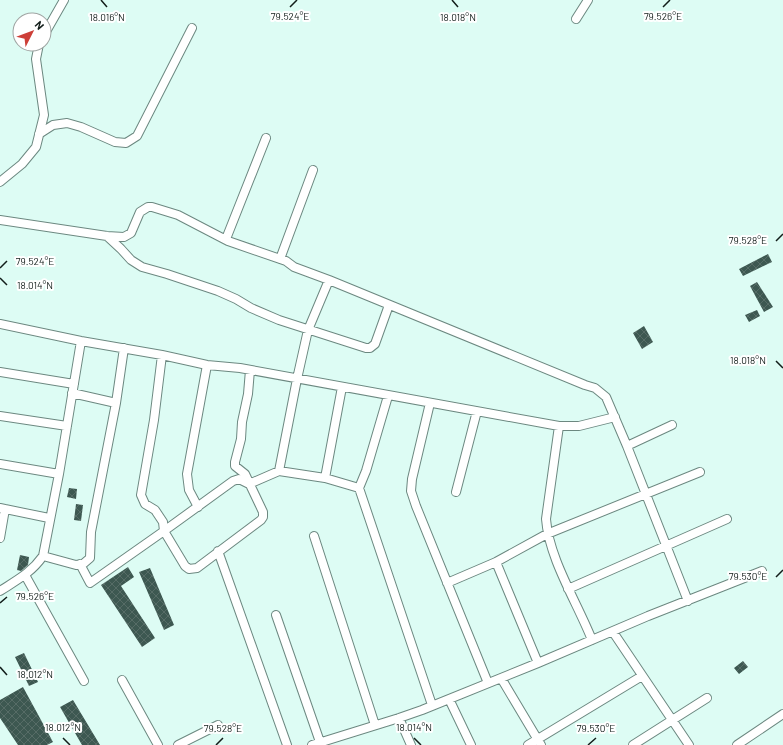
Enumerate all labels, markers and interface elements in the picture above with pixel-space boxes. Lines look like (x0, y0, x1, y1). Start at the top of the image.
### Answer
text: 79.524°E (271, 10, 309, 22)
text: 79.526°E (644, 10, 682, 22)
text: 18.016°N (89, 11, 125, 23)
text: 18.018°N (440, 11, 476, 23)
north arrow (12, 12, 52, 52)
text: N (33, 18, 47, 32)
text: 79.528°E (729, 234, 767, 246)
text: 79.524°E (16, 255, 54, 267)
text: 18.014°N (17, 279, 53, 291)
text: 18.018°N (730, 354, 766, 366)
text: 79.530°E (729, 570, 767, 582)
text: 79.526°E (16, 590, 54, 602)
text: 18.012°N (17, 668, 53, 680)
text: 18.012°N (45, 721, 81, 733)
text: 18.014°N (396, 721, 432, 733)
text: 79.528°E (204, 722, 242, 734)
text: 79.530°E (577, 722, 615, 734)

